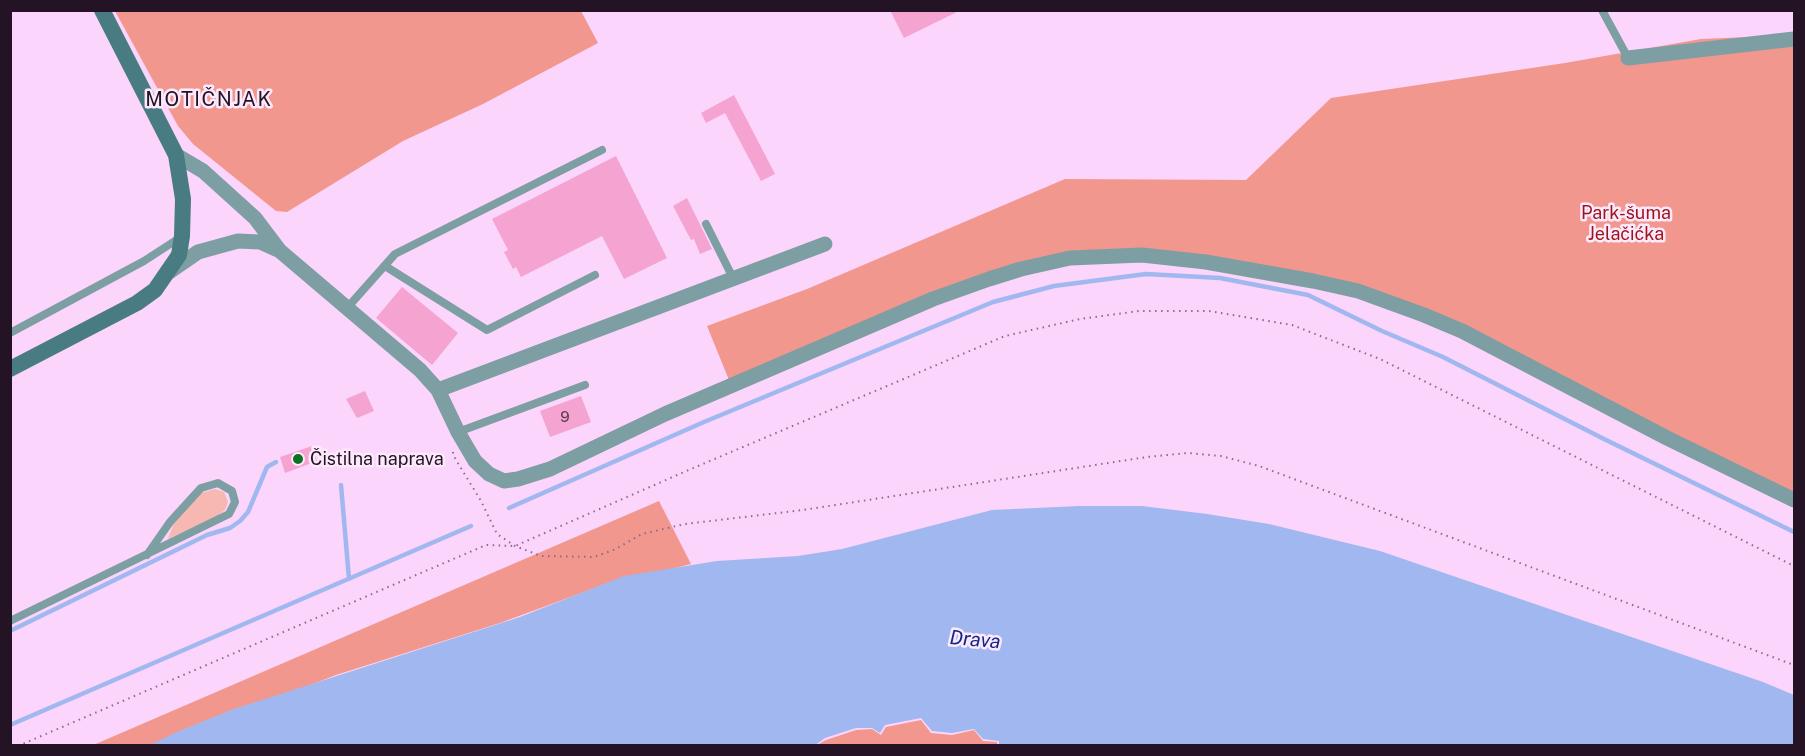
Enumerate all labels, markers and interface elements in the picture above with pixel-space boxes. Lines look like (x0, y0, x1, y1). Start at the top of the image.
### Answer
district label: MOTIČNJAK (145, 88, 273, 112)
park label: Park-šuma Jelačićka (1581, 202, 1671, 244)
house number: 9 (560, 408, 570, 426)
place label: Čistilna naprava (310, 448, 444, 470)
marker: Čistilna naprava (291, 452, 305, 466)
water label: Drava (949, 626, 1001, 654)

